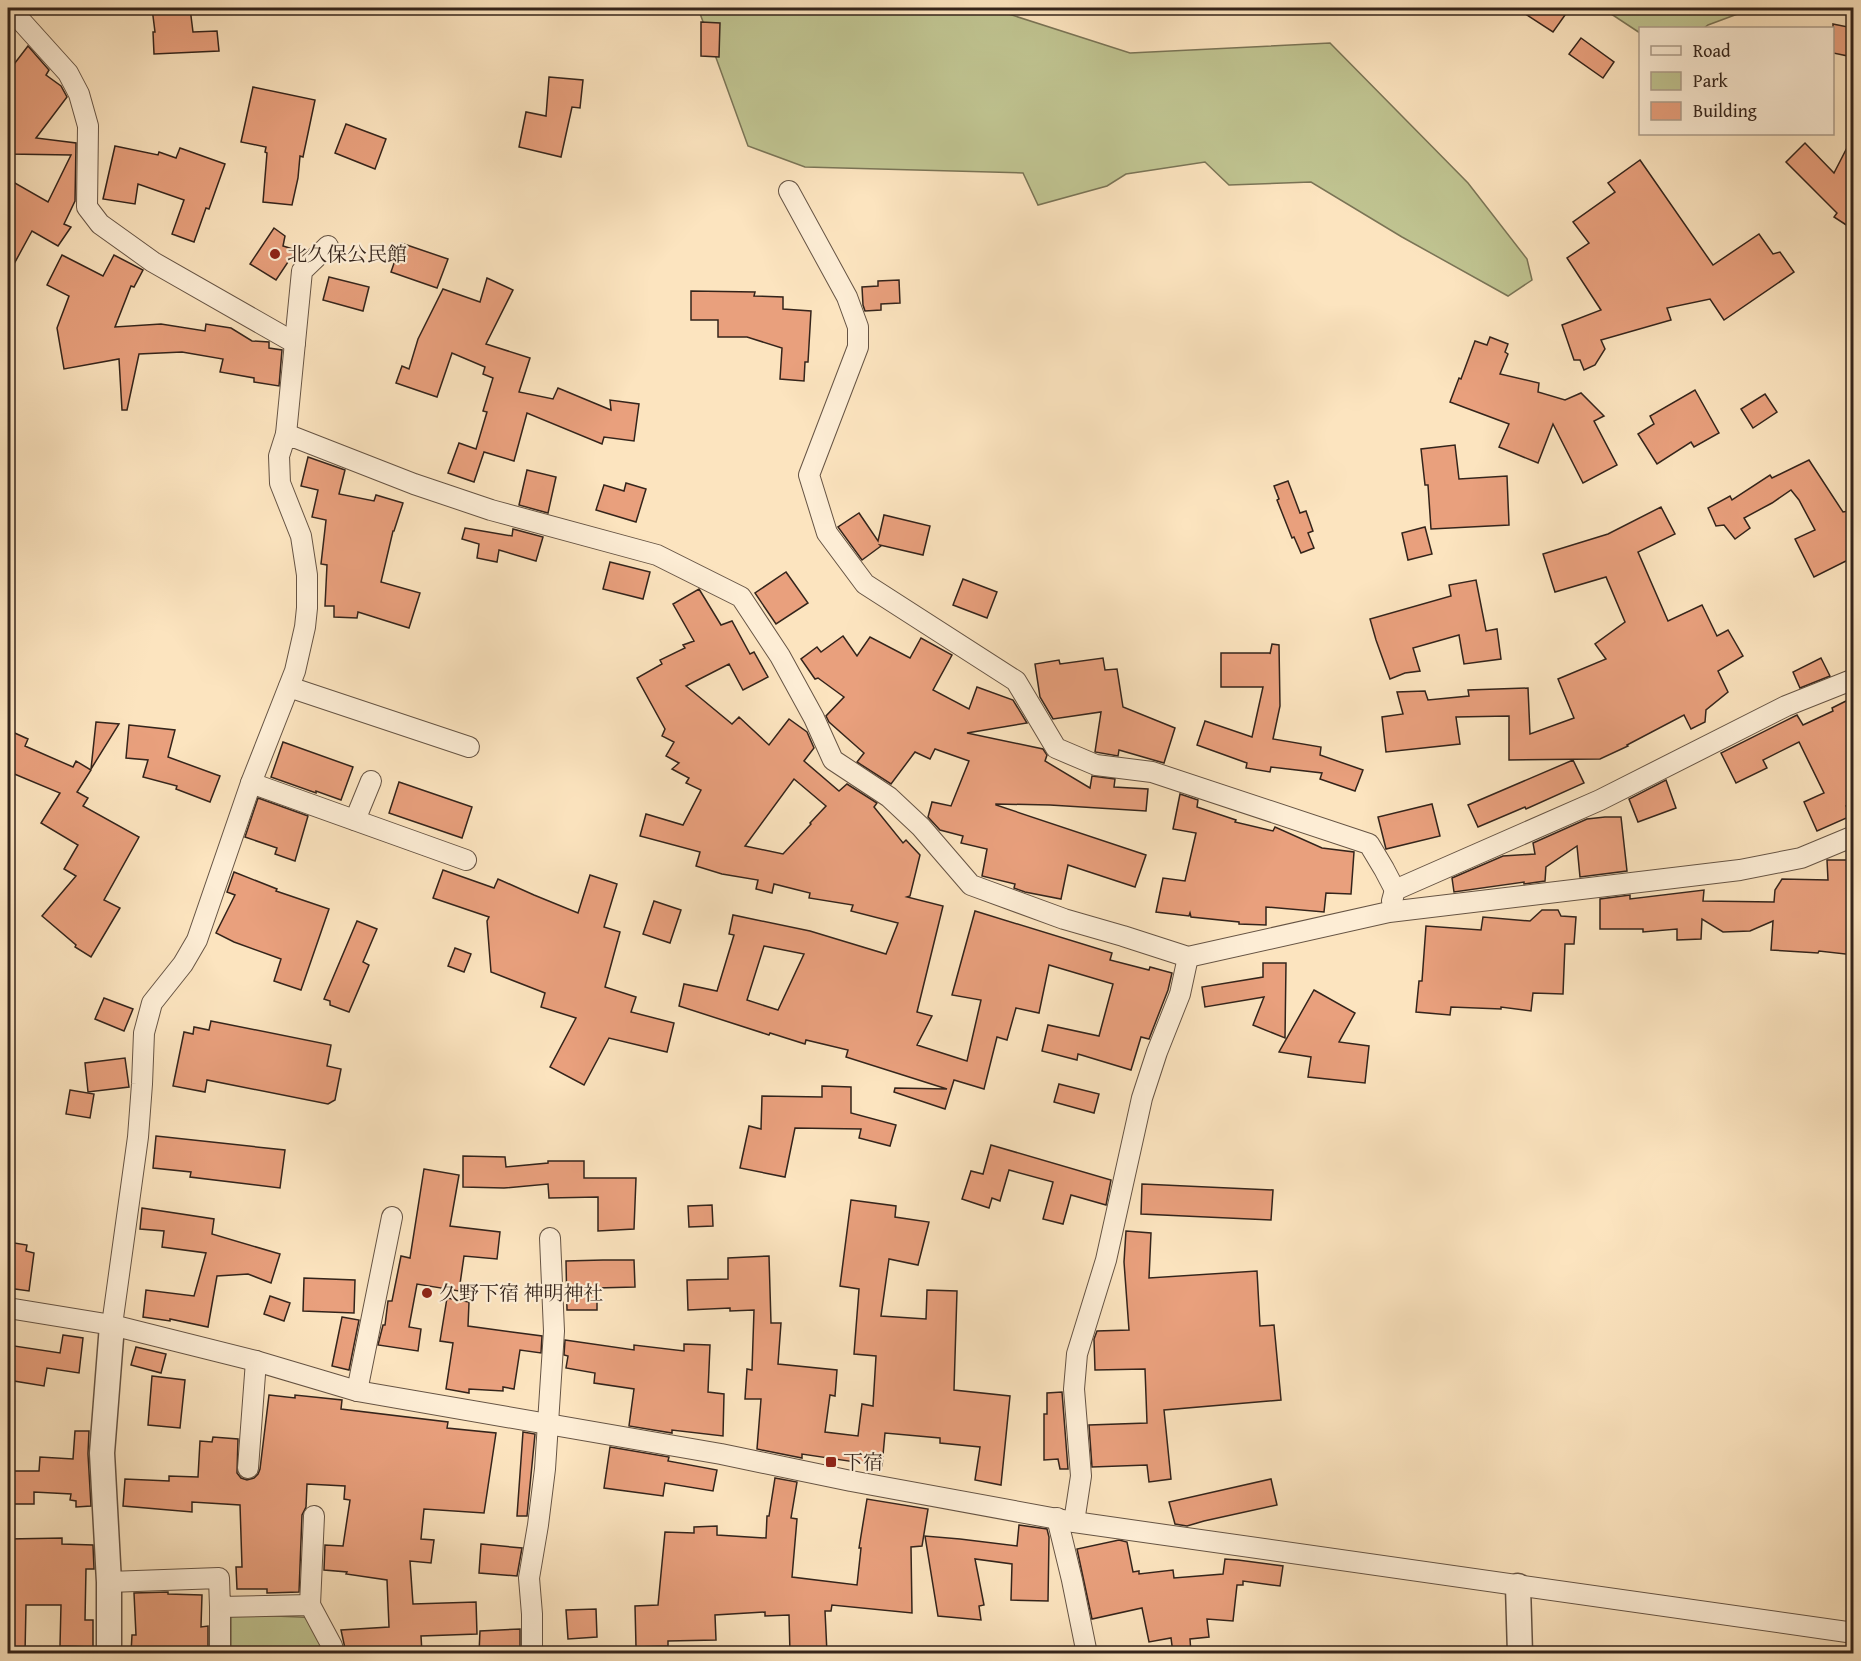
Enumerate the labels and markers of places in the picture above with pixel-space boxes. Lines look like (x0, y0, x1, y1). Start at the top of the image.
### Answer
place label: 北久保公民館 (287, 239, 407, 268)
marker: 北久保公民館 (268, 247, 282, 261)
place label: 久野下宿 神明神社 (439, 1278, 603, 1307)
marker: 久野下宿 神明神社 (420, 1286, 434, 1300)
place label: 下宿 (843, 1447, 883, 1476)
marker: 下宿 (824, 1455, 838, 1469)

